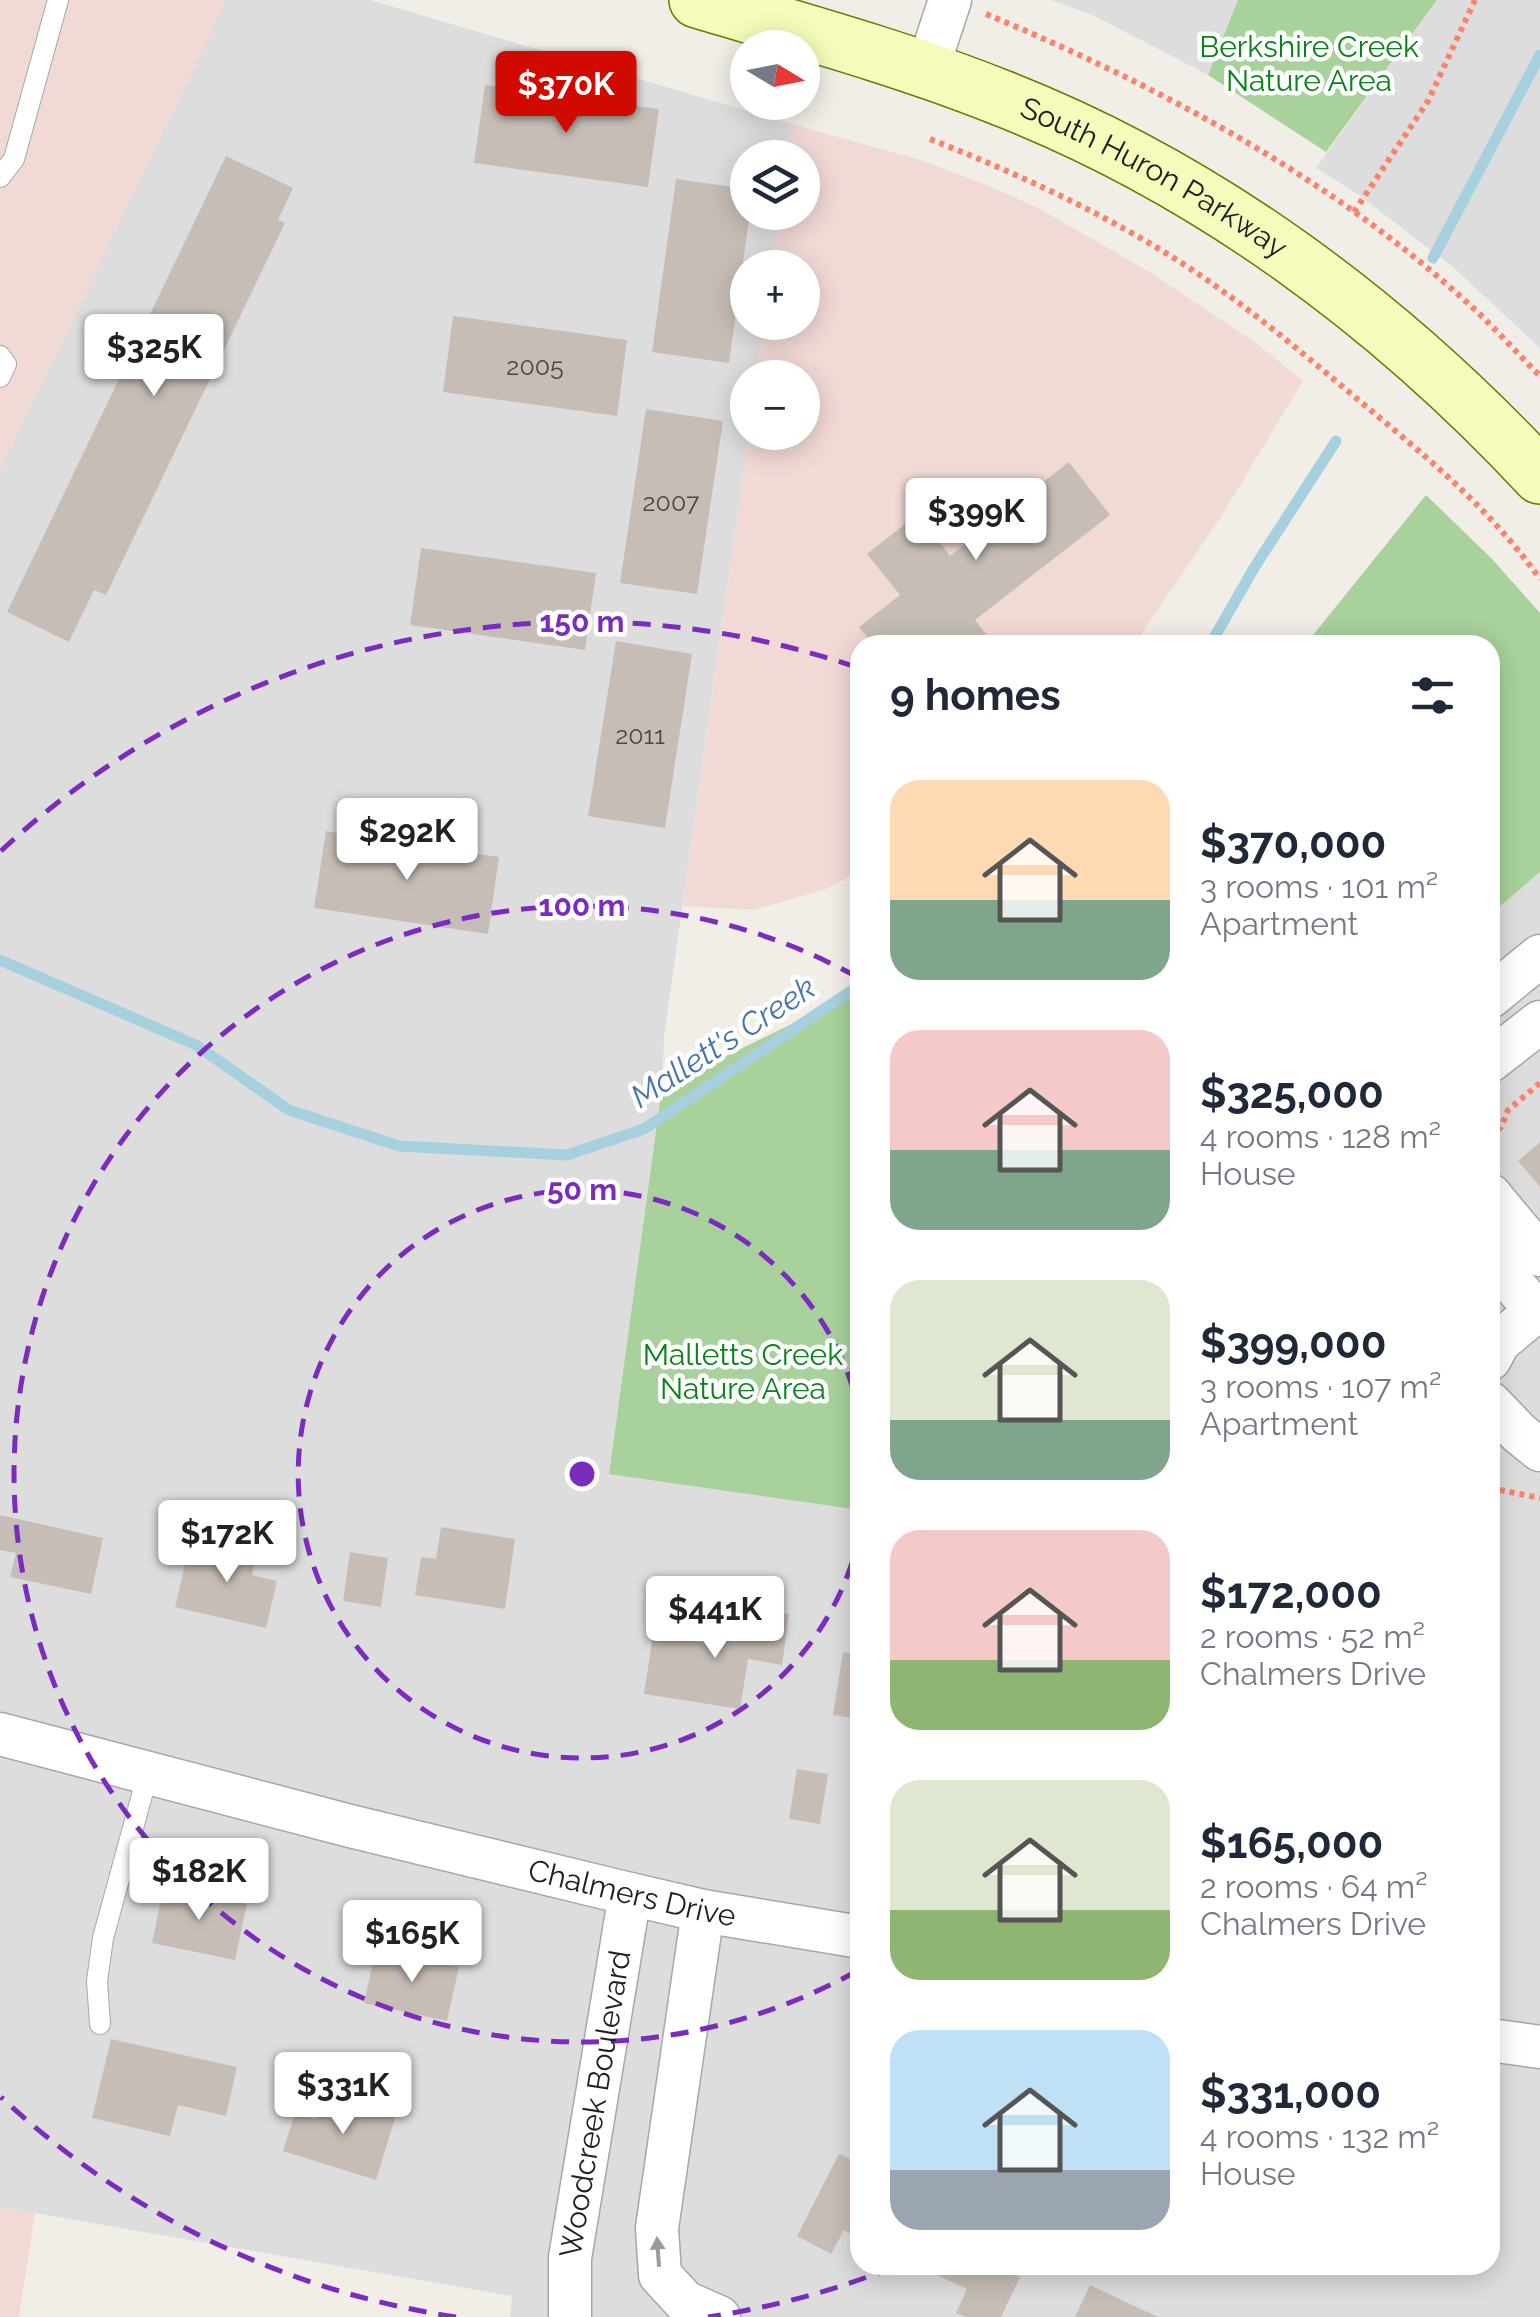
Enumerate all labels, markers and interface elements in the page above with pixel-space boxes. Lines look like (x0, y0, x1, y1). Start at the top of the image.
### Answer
park label: Berkshire Creek Nature Area (1199, 29, 1419, 98)
north arrow (730, 30, 820, 120)
map controls (730, 30, 820, 450)
pin: $370K (496, 51, 636, 136)
text: $370K (518, 65, 614, 102)
street label: South Huron Parkway (1016, 90, 1294, 265)
button: layers (730, 140, 820, 230)
button: + (730, 250, 820, 340)
pin: $325K (84, 314, 224, 399)
text: $325K (106, 328, 202, 365)
house number: 2005 (506, 351, 564, 381)
button: − (730, 360, 820, 450)
pin: $399K (906, 478, 1046, 563)
house number: 2007 (643, 487, 700, 517)
text: $399K (927, 492, 1025, 529)
text: 150 m (540, 604, 625, 639)
icon: filters (1405, 668, 1460, 723)
text: 9 homes (890, 671, 1061, 720)
house number: 2011 (615, 720, 665, 750)
pin: $292K (337, 798, 477, 883)
text: $292K (359, 812, 455, 849)
text: $370,000 (1200, 819, 1386, 868)
icon: home (970, 820, 1090, 940)
text: 3 rooms · 101 m² (1200, 868, 1438, 905)
text: 100 m (539, 888, 625, 923)
text: Apartment (1200, 905, 1358, 942)
water label: Mallett's Creek (624, 968, 822, 1115)
text: $325,000 (1200, 1069, 1384, 1118)
icon: home (970, 1070, 1090, 1190)
text: 4 rooms · 128 m² (1200, 1118, 1441, 1155)
text: House (1200, 1155, 1296, 1192)
text: 50 m (547, 1172, 617, 1207)
text: $399,000 (1200, 1319, 1386, 1368)
icon: home (970, 1320, 1090, 1440)
park label: Malletts Creek Nature Area (643, 1337, 843, 1406)
text: 3 rooms · 107 m² (1200, 1368, 1441, 1405)
text: Apartment (1200, 1405, 1358, 1442)
centre of rings (564, 1456, 600, 1492)
pin: $172K (157, 1500, 297, 1585)
text: $172K (180, 1514, 274, 1551)
text: $172,000 (1200, 1569, 1382, 1618)
icon: home (970, 1570, 1090, 1690)
pin: $441K (645, 1576, 785, 1661)
text: $441K (668, 1590, 762, 1627)
text: 2 rooms · 52 m² (1200, 1618, 1425, 1655)
text: Chalmers Drive (1200, 1655, 1426, 1692)
text: $165,000 (1200, 1819, 1383, 1868)
icon: home (970, 1820, 1090, 1940)
pin: $182K (129, 1838, 269, 1923)
text: $182K (152, 1852, 246, 1889)
street label: Chalmers Drive (525, 1852, 739, 1933)
text: 2 rooms · 64 m² (1200, 1868, 1428, 1905)
pin: $165K (342, 1900, 482, 1985)
text: Chalmers Drive (1200, 1905, 1426, 1942)
text: $165K (365, 1914, 459, 1951)
street label: Woodcreek Boulevard (552, 1948, 637, 2260)
pin: $331K (273, 2052, 413, 2137)
text: $331K (296, 2066, 390, 2103)
text: $331,000 (1200, 2069, 1381, 2118)
icon: home (970, 2070, 1090, 2190)
text: 4 rooms · 132 m² (1200, 2118, 1439, 2155)
text: House (1200, 2155, 1296, 2192)
one-way arrow (650, 2235, 666, 2267)

